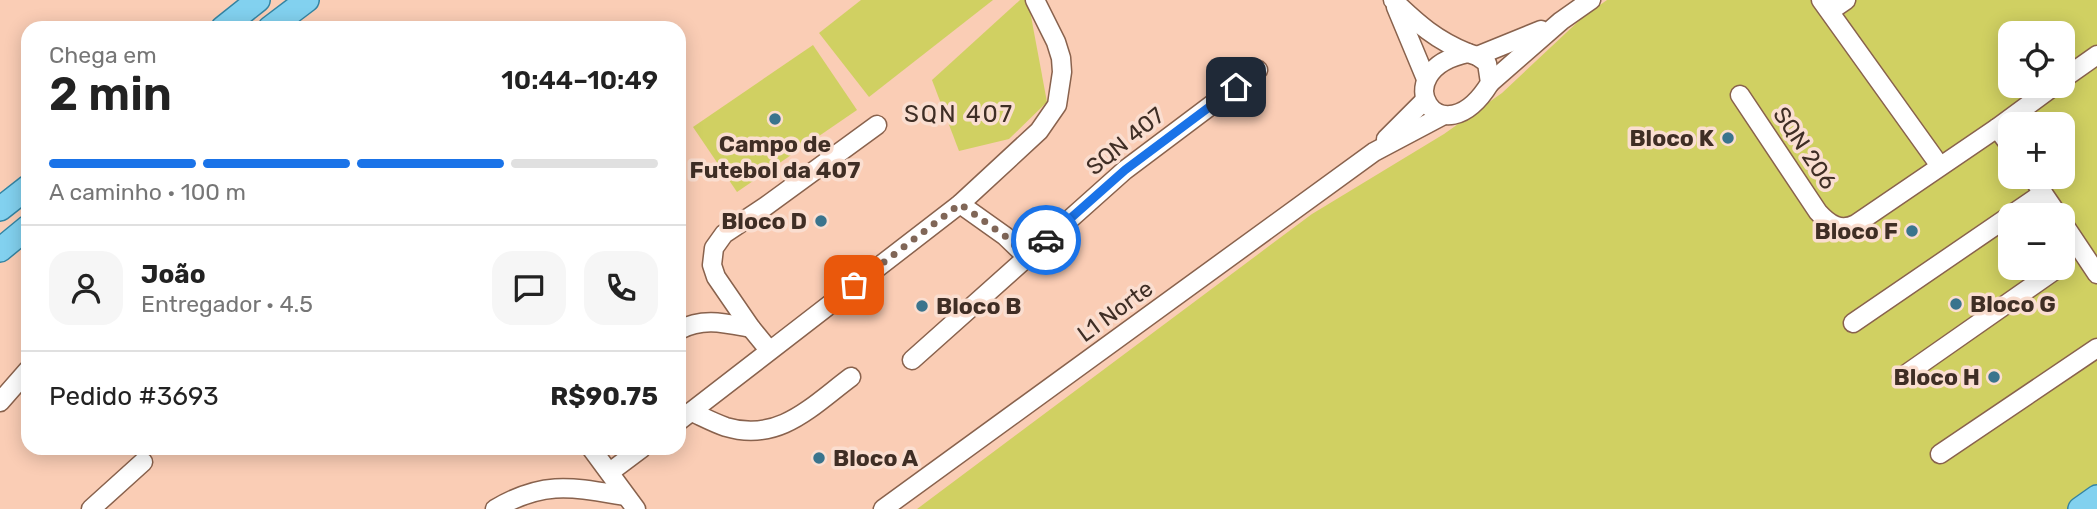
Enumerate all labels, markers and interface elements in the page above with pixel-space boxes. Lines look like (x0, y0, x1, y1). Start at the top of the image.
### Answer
map controls (1998, 21, 2075, 280)
button: locate (1998, 21, 2075, 98)
text: Chega em (49, 41, 157, 69)
pin (1206, 57, 1266, 117)
text: 10:44–10:49 (501, 65, 658, 96)
text: 2 min (49, 67, 172, 122)
icon: home (1217, 68, 1255, 106)
district label: SQN 407 (904, 100, 1014, 128)
street label: SQN 407 (1080, 101, 1170, 181)
street label: SQN 206 (1767, 101, 1843, 195)
marker: Campo de Futebol da 407 (767, 111, 783, 127)
button: + (1998, 112, 2075, 189)
place label: Bloco K (1629, 124, 1715, 152)
place label: Campo de Futebol da 407 (690, 130, 860, 184)
marker: Bloco K (1720, 130, 1736, 146)
text: A caminho · 100 m (49, 178, 246, 206)
button: − (1998, 203, 2075, 280)
courier (1011, 205, 1081, 275)
place label: Bloco D (721, 207, 807, 235)
marker: Bloco D (813, 213, 829, 229)
place label: Bloco F (1814, 217, 1898, 245)
icon: car (1027, 221, 1065, 259)
marker: Bloco F (1904, 223, 1920, 239)
button: person (49, 251, 123, 325)
button: chat (492, 251, 566, 325)
button: phone (584, 251, 658, 325)
pin (824, 255, 884, 315)
text: João (141, 259, 206, 290)
icon: bag (835, 266, 873, 304)
street label: L1 Norte (1072, 274, 1158, 348)
text: Entregador · 4.5 (141, 290, 313, 318)
place label: Bloco G (1970, 290, 2056, 318)
place label: Bloco B (936, 292, 1022, 320)
marker: Bloco G (1948, 296, 1964, 312)
marker: Bloco B (914, 298, 930, 314)
place label: Bloco H (1894, 363, 1980, 391)
marker: Bloco H (1986, 369, 2002, 385)
text: Pedido #3693 (49, 381, 219, 412)
text: R$90.75 (550, 381, 658, 412)
place label: Bloco A (833, 444, 919, 472)
marker: Bloco A (811, 450, 827, 466)

